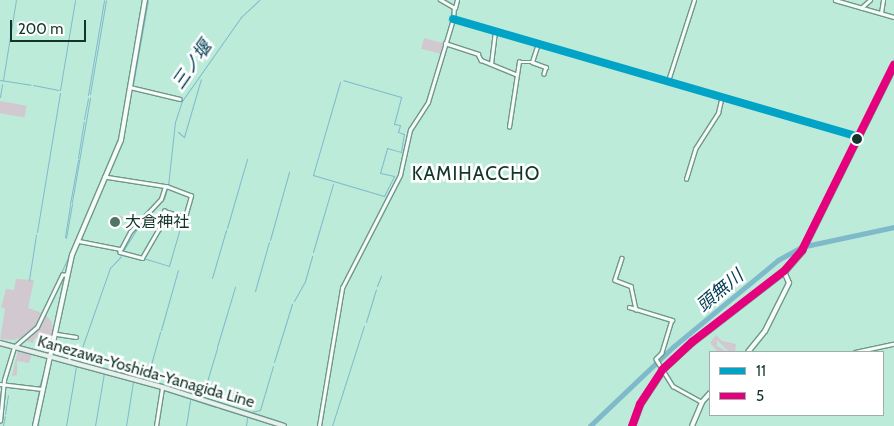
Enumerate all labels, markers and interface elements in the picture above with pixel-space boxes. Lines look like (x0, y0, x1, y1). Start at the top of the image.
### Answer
scale bar (12, 10, 89, 42)
text: 200 m (18, 20, 63, 38)
water label: 三ノ堰 (168, 37, 216, 93)
unlabelled marker (852, 134, 862, 144)
district label: KAMIHACCHO (410, 163, 542, 185)
place label: 大倉神社 (125, 212, 189, 232)
marker: 大倉神社 (109, 216, 121, 228)
water label: 頭無川 (692, 265, 748, 317)
street label: Kanezawa-Yoshida-Yanagida Line (35, 332, 257, 412)
legend (709, 351, 884, 416)
text: 11 (756, 362, 766, 380)
text: 5 (756, 387, 764, 405)

